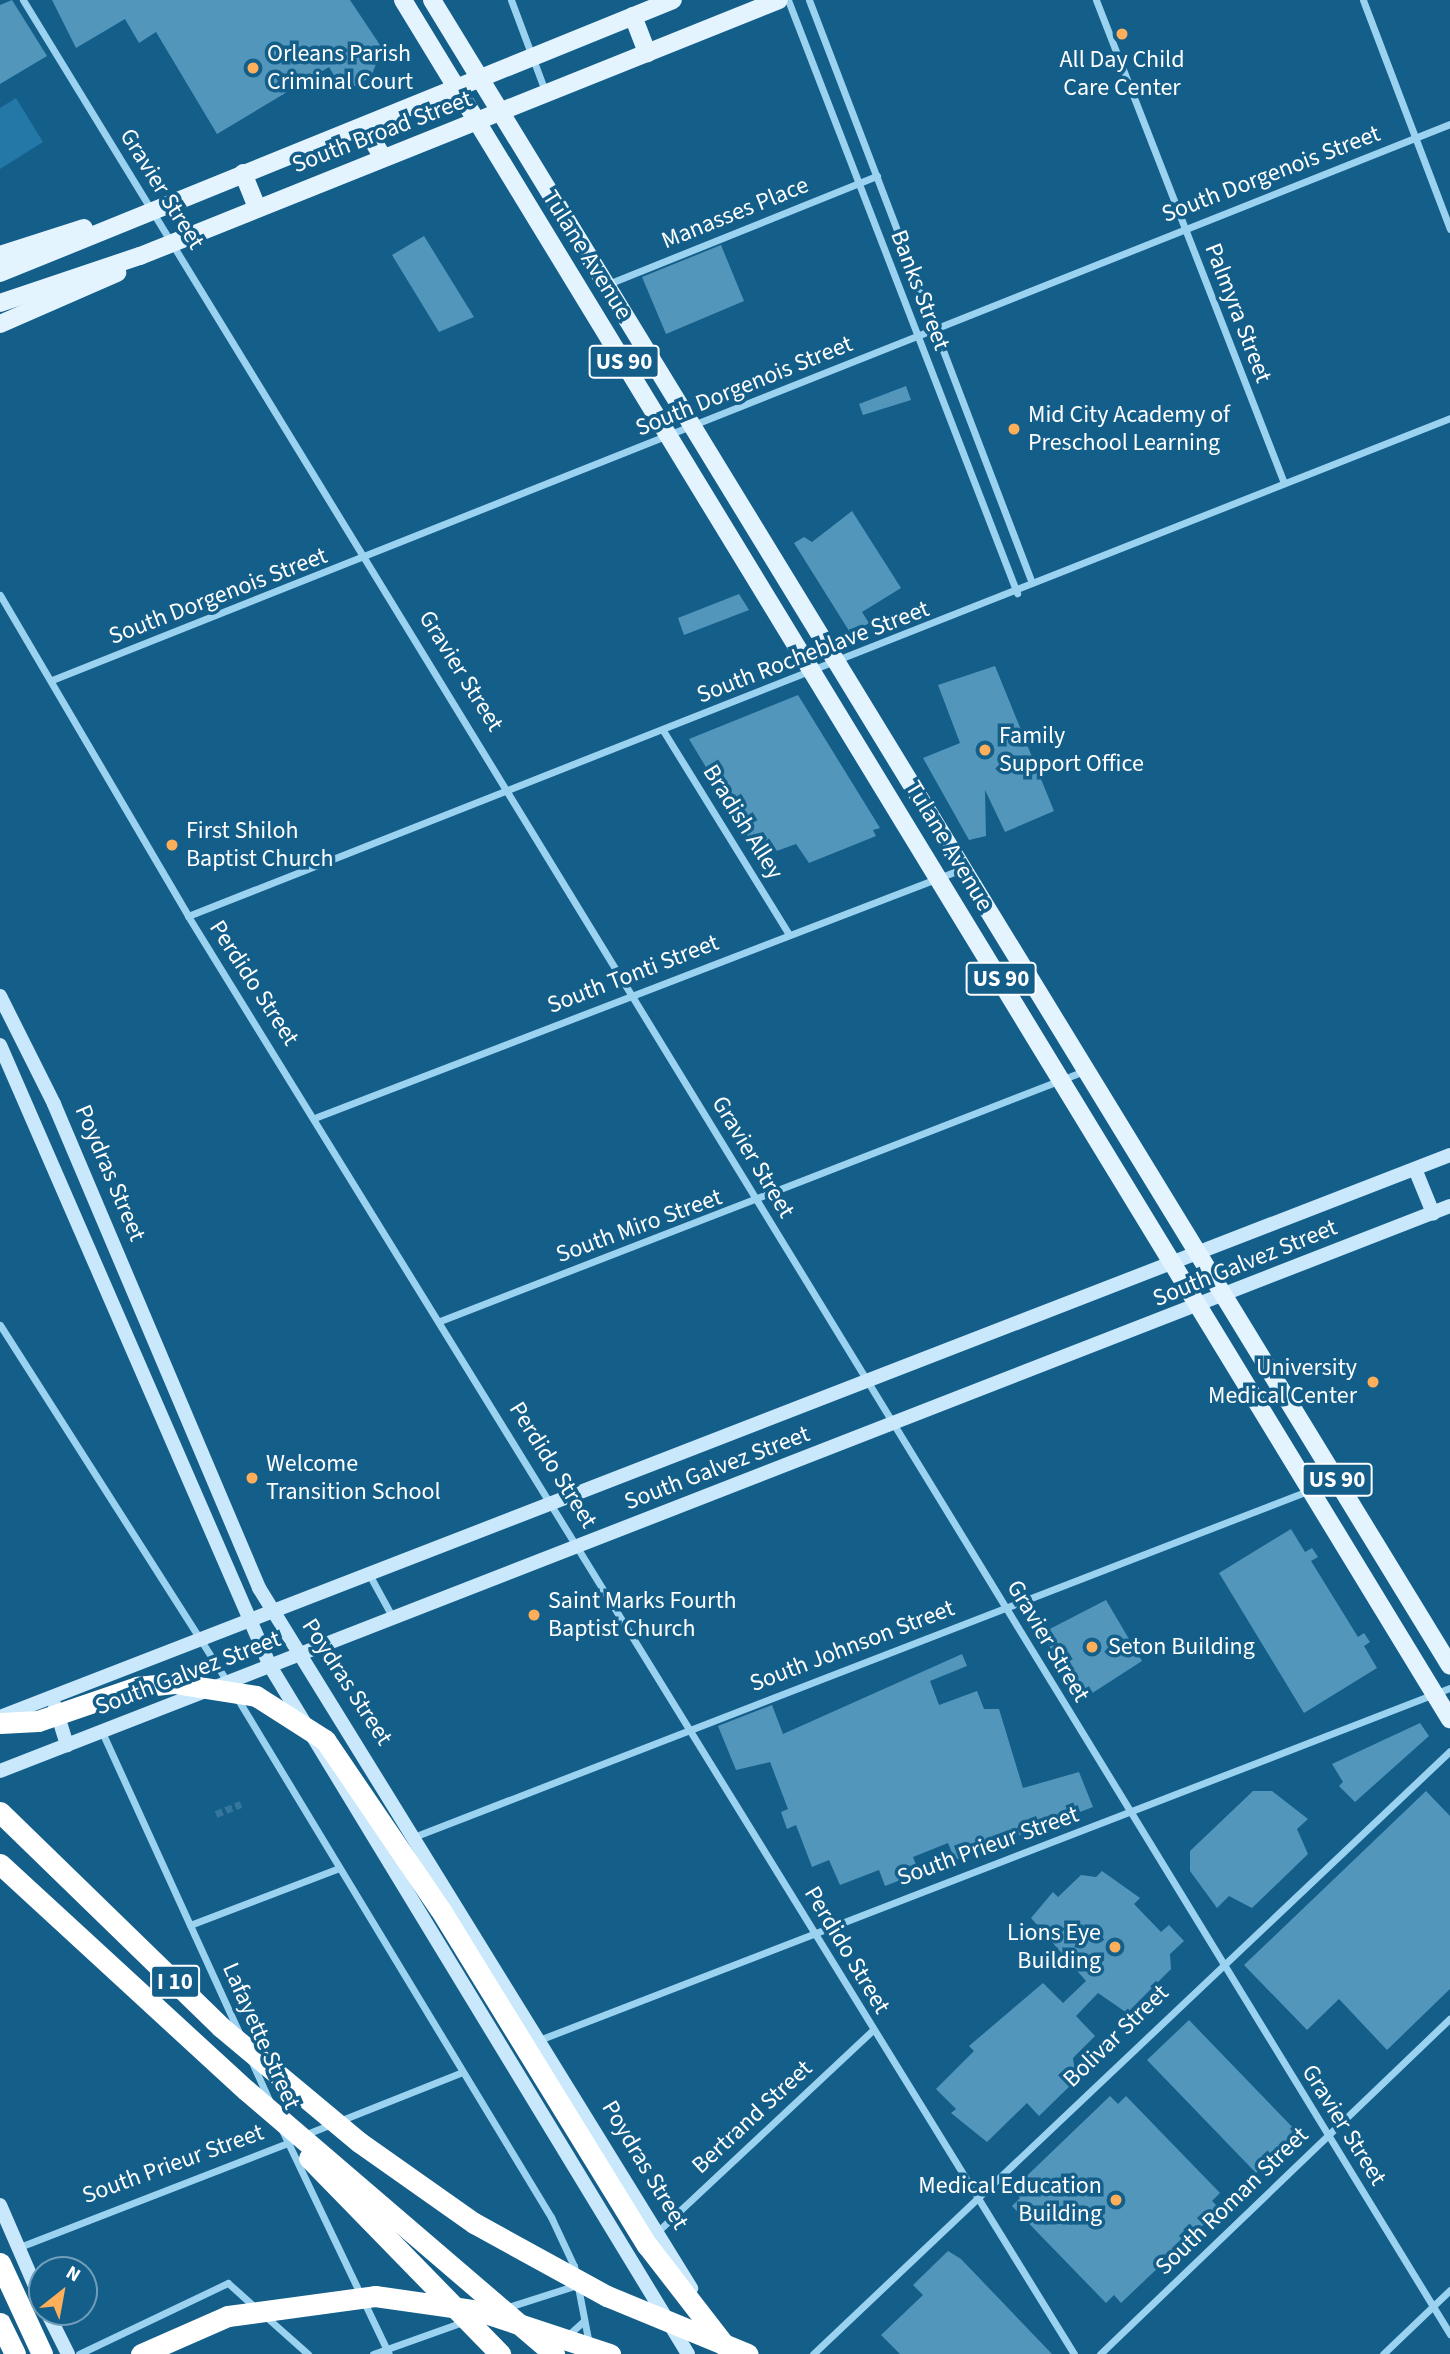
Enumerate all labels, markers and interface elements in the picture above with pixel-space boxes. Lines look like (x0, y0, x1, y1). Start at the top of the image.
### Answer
marker: All Day Child Care Center (1114, 26, 1130, 42)
place label: Orleans Parish Criminal Court (267, 40, 413, 96)
place label: All Day Child Care Center (1059, 46, 1185, 102)
marker: Orleans Parish Criminal Court (245, 60, 261, 76)
street label: South Broad Street (288, 84, 476, 180)
street label: South Dorgenois Street (1158, 119, 1384, 229)
street label: Gravier Street (114, 123, 210, 255)
street label: Manasses Place (657, 170, 813, 256)
street label: Tulane Avenue (536, 185, 638, 325)
street label: Banks Street (884, 226, 956, 354)
street label: Palmyra Street (1198, 239, 1278, 387)
street label: South Dorgenois Street (631, 329, 857, 443)
road number: US 90 (587, 342, 661, 382)
place label: Mid City Academy of Preschool Learning (1028, 401, 1230, 457)
marker: Mid City Academy of Preschool Learning (1006, 421, 1022, 437)
street label: South Dorgenois Street (105, 541, 331, 651)
street label: South Rocheblave Street (693, 594, 933, 710)
street label: Gravier Street (413, 605, 509, 737)
place label: Family Support Office (999, 722, 1144, 778)
marker: Family Support Office (977, 742, 993, 758)
street label: Bradish Alley (696, 759, 790, 885)
street label: Tulane Avenue (899, 776, 999, 916)
place label: First Shiloh Baptist Church (186, 817, 334, 873)
marker: First Shiloh Baptist Church (164, 837, 180, 853)
street label: Perdido Street (203, 915, 305, 1051)
street label: South Tonti Street (543, 928, 723, 1020)
road number: US 90 (964, 960, 1038, 998)
street label: Gravier Street (705, 1091, 801, 1223)
street label: Poydras Street (68, 1101, 152, 1245)
street label: South Miro Street (552, 1183, 726, 1269)
street label: South Galvez Street (1149, 1213, 1341, 1313)
place label: University Medical Center (1208, 1354, 1357, 1410)
marker: University Medical Center (1363, 1372, 1383, 1392)
street label: Perdido Street (503, 1397, 603, 1533)
street label: South Galvez Street (620, 1419, 814, 1517)
place label: Welcome Transition School (266, 1450, 441, 1506)
road number: US 90 (1300, 1460, 1374, 1499)
marker: Welcome Transition School (244, 1470, 260, 1486)
street label: Gravier Street (1000, 1575, 1096, 1707)
place label: Saint Marks Fourth Baptist Church (548, 1587, 737, 1643)
street label: South Johnson Street (746, 1594, 958, 1698)
marker: Saint Marks Fourth Baptist Church (526, 1607, 542, 1623)
street label: Poydras Street (295, 1613, 399, 1751)
street label: South Galvez Street (91, 1624, 285, 1722)
place label: Seton Building (1108, 1633, 1255, 1661)
marker: Seton Building (1082, 1637, 1102, 1657)
street label: South Prieur Street (893, 1800, 1083, 1892)
street label: Perdido Street (798, 1881, 896, 2019)
place label: Lions Eye Building (1007, 1919, 1101, 1975)
marker: Lions Eye Building (1107, 1939, 1123, 1955)
street label: Lafayette Street (216, 1958, 306, 2114)
road number: I 10 (149, 1963, 201, 2002)
street label: Bolivar Street (1057, 1979, 1175, 2093)
street label: Bertrand Street (686, 2054, 818, 2180)
street label: Gravier Street (1296, 2059, 1392, 2191)
street label: Poydras Street (595, 2095, 695, 2235)
street label: South Prieur Street (78, 2118, 268, 2210)
street label: South Roman Street (1150, 2121, 1314, 2281)
place label: Medical Education Building (918, 2172, 1102, 2228)
marker: Medical Education Building (1108, 2192, 1124, 2208)
north arrow (28, 2256, 98, 2326)
text: N (61, 2259, 85, 2289)

